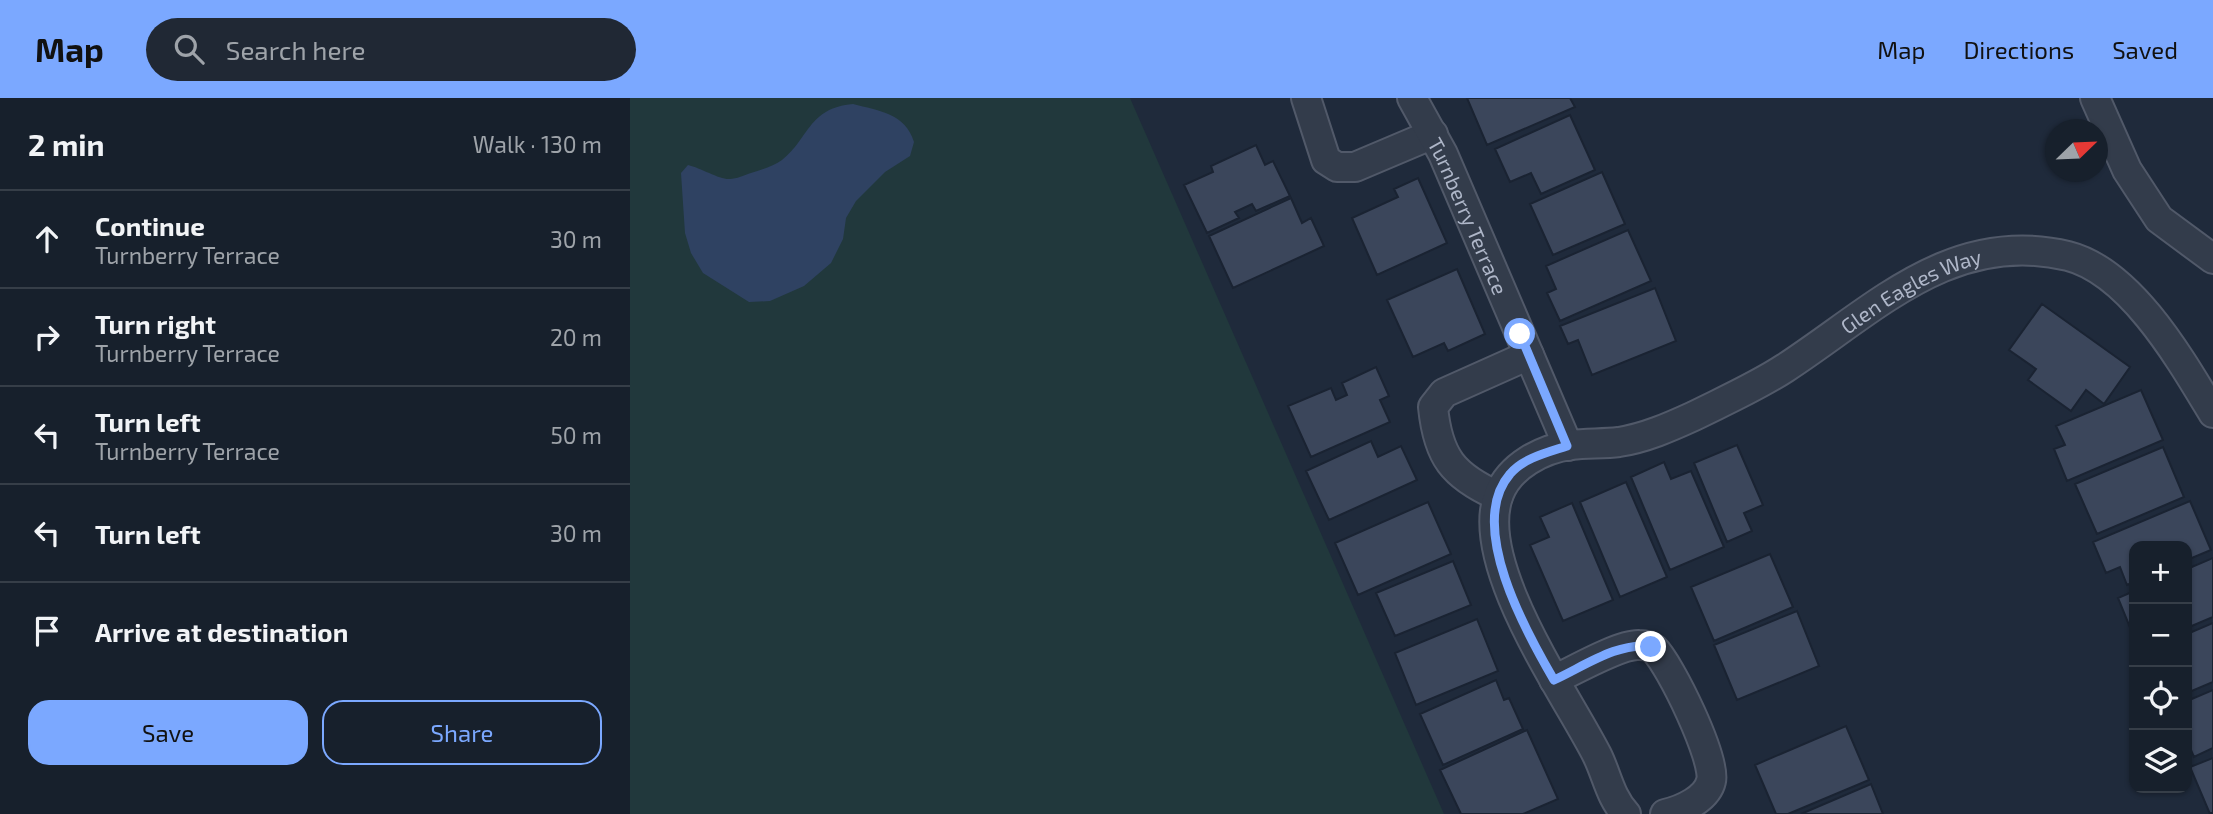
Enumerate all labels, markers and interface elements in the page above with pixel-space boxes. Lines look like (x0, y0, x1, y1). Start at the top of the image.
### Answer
search box (146, 18, 636, 81)
text: Map (35, 29, 104, 69)
icon: search (170, 30, 208, 68)
text: Search here (226, 34, 365, 65)
text: Map (1877, 35, 1925, 64)
text: Directions (1963, 35, 2074, 64)
text: Saved (2112, 35, 2178, 64)
north arrow (2045, 119, 2108, 182)
text: 2 min (28, 126, 105, 162)
text: Walk · 130 m (473, 130, 602, 158)
street label: Turnberry Terrace (1424, 133, 1514, 298)
text: Continue (95, 210, 205, 241)
icon: ahead (28, 220, 66, 258)
text: 30 m (550, 225, 602, 253)
text: Turnberry Terrace (95, 241, 280, 269)
street label: Glen Eagles Way (1835, 243, 1984, 338)
text: Turn right (95, 308, 216, 339)
icon: right (28, 318, 66, 356)
route start (1504, 318, 1535, 349)
text: 20 m (550, 323, 602, 351)
text: Turnberry Terrace (95, 339, 280, 367)
text: Turn left (95, 406, 201, 437)
icon: left (28, 416, 66, 454)
text: 50 m (551, 421, 602, 449)
text: Turnberry Terrace (95, 437, 280, 465)
icon: left (28, 514, 66, 552)
text: Turn left (95, 518, 201, 549)
text: 30 m (550, 519, 602, 547)
map controls (2129, 541, 2192, 793)
button: + (2129, 541, 2192, 604)
button: − (2129, 604, 2192, 667)
icon: arrive (28, 612, 66, 650)
text: Arrive at destination (95, 616, 348, 647)
route end (1635, 631, 1666, 662)
button: locate (2129, 667, 2192, 730)
button: Save (28, 700, 308, 765)
button: Share (322, 700, 602, 765)
button: layers (2129, 730, 2192, 793)

